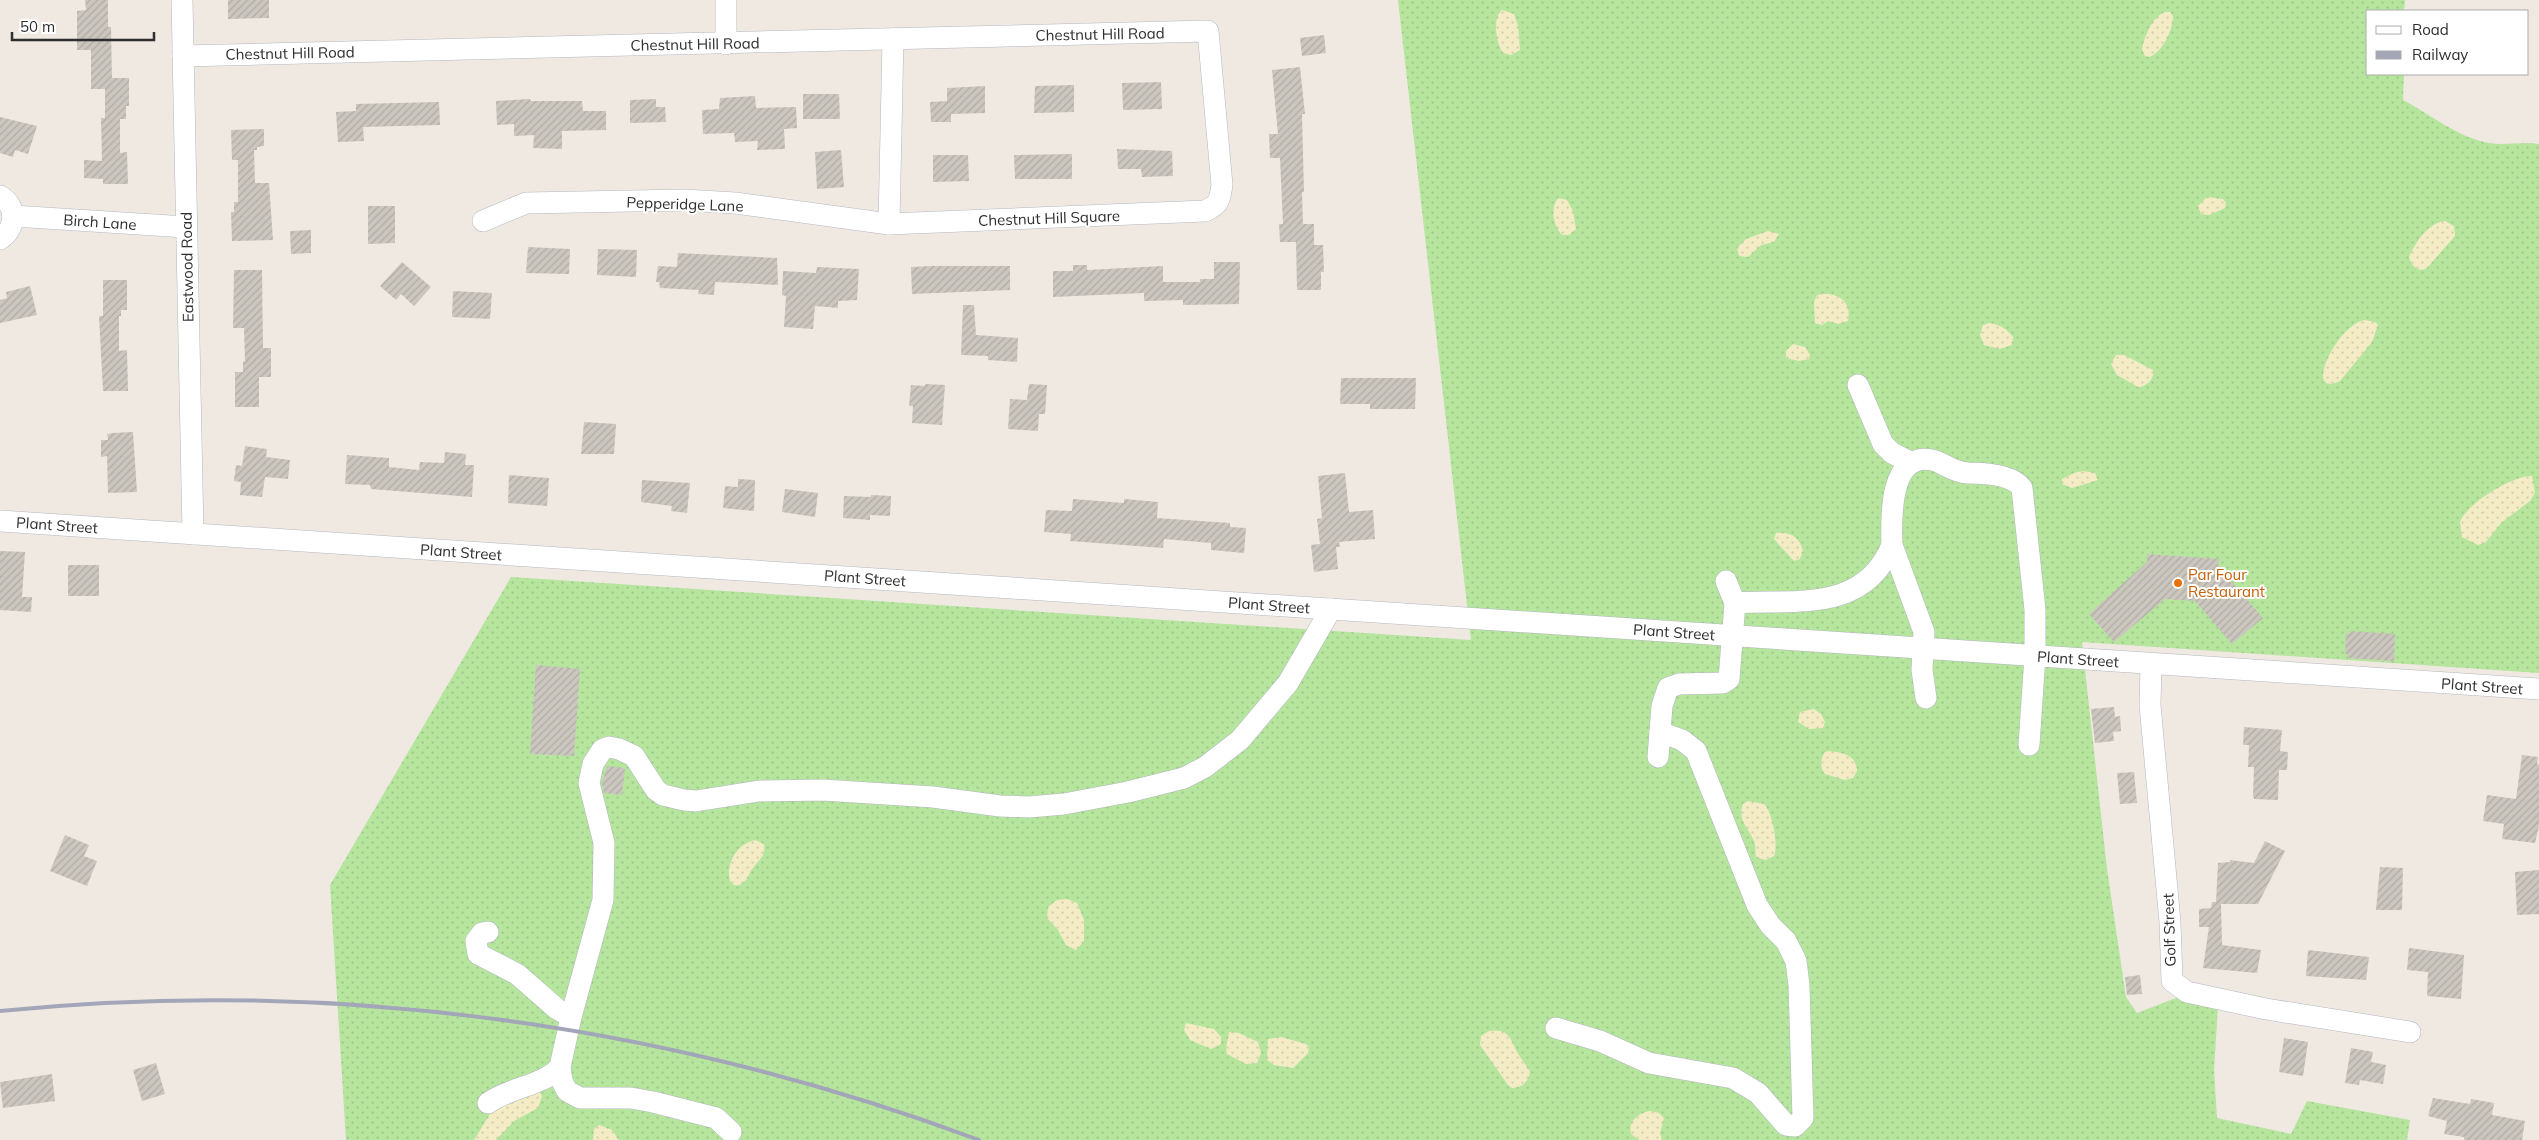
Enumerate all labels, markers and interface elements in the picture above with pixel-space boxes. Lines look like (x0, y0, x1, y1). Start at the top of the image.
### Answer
scale bar (12, 10, 155, 42)
legend (2366, 10, 2529, 75)
text: 50 m (20, 17, 55, 36)
text: Road (2412, 20, 2449, 39)
street label: Chestnut Hill Road (1035, 23, 1165, 45)
street label: Chestnut Hill Road (630, 33, 760, 55)
street label: Chestnut Hill Road (225, 42, 355, 64)
text: Railway (2412, 45, 2468, 64)
street label: Pepperidge Lane (626, 192, 744, 216)
street label: Chestnut Hill Square (978, 206, 1120, 230)
street label: Birch Lane (63, 210, 137, 234)
street label: Eastwood Road (177, 212, 197, 322)
street label: Plant Street (16, 513, 98, 537)
street label: Plant Street (420, 540, 502, 564)
place label: Par Four Restaurant (2188, 565, 2265, 601)
street label: Plant Street (824, 566, 906, 590)
marker: Par Four Restaurant (2172, 577, 2184, 589)
street label: Plant Street (1228, 593, 1310, 617)
street label: Plant Street (1633, 620, 1715, 644)
street label: Plant Street (2037, 647, 2119, 671)
street label: Plant Street (2441, 674, 2523, 698)
street label: Golf Street (2158, 893, 2180, 967)

